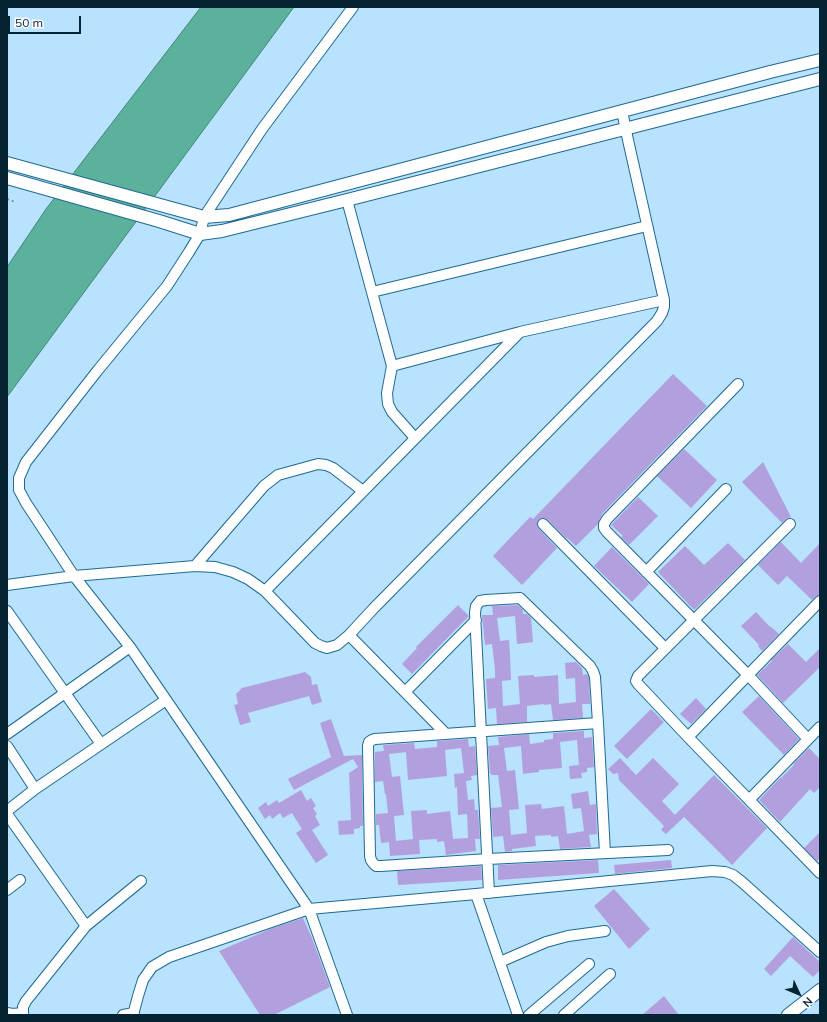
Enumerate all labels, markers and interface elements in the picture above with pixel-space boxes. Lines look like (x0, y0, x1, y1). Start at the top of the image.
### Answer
scale bar (10, 8, 83, 34)
text: 50 m (15, 15, 43, 30)
north arrow (779, 974, 819, 1014)
text: N (800, 994, 816, 1010)

